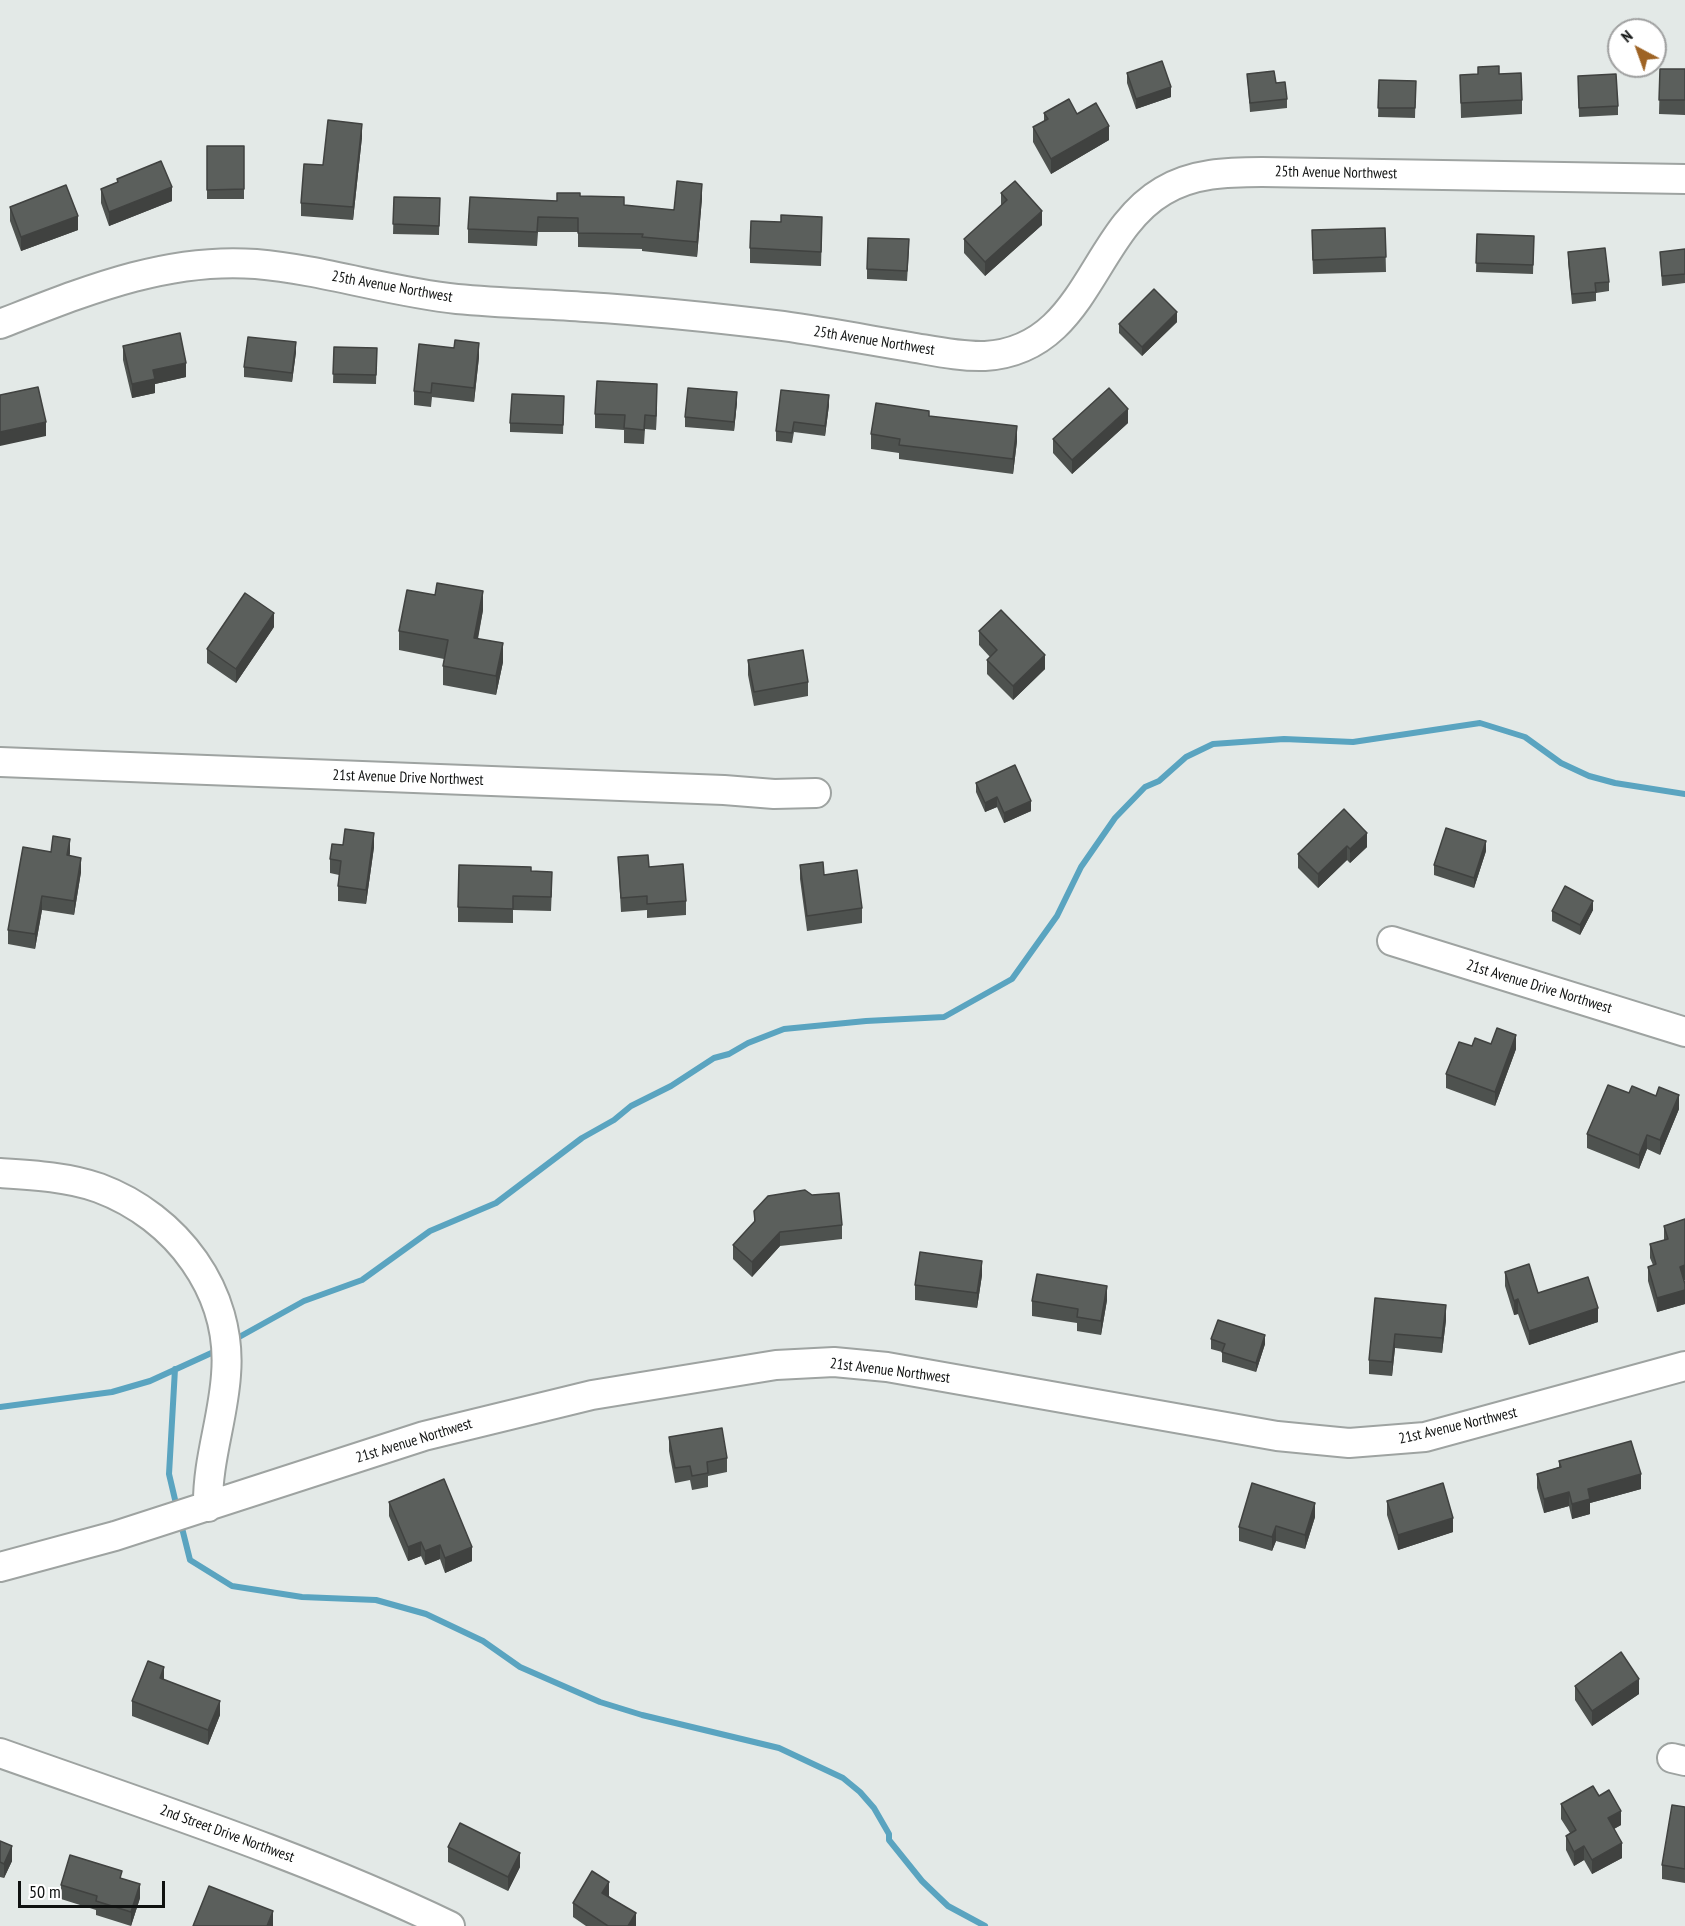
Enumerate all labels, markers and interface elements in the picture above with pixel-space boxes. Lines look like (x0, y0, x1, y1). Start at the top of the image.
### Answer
north arrow (1607, 18, 1667, 78)
text: N (1617, 26, 1636, 46)
street label: 25th Avenue Northwest (1275, 163, 1397, 183)
street label: 25th Avenue Northwest (330, 268, 454, 306)
street label: 25th Avenue Northwest (812, 323, 936, 359)
street label: 21st Avenue Drive Northwest (332, 766, 484, 790)
street label: 21st Avenue Drive Northwest (1464, 956, 1614, 1018)
street label: 21st Avenue Northwest (829, 1355, 951, 1387)
street label: 21st Avenue Northwest (1397, 1404, 1519, 1448)
street label: 21st Avenue Northwest (354, 1415, 474, 1467)
street label: 2nd Street Drive Northwest (157, 1801, 297, 1867)
scale bar (21, 1869, 168, 1907)
text: 50 m (29, 1880, 61, 1903)

